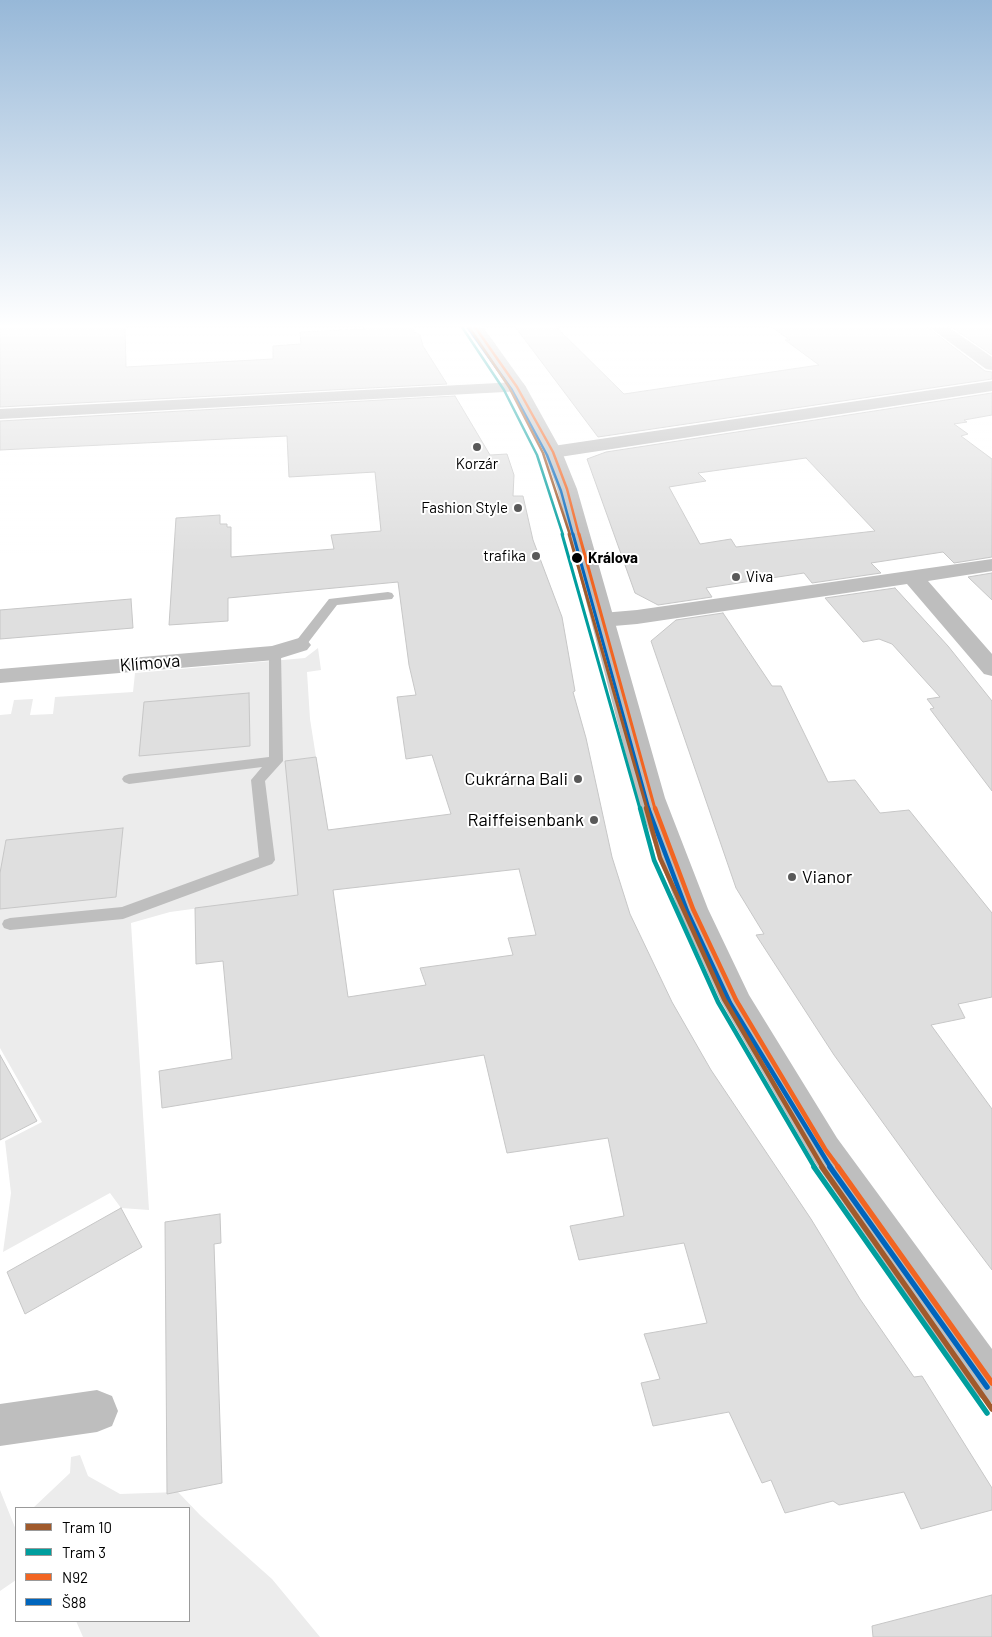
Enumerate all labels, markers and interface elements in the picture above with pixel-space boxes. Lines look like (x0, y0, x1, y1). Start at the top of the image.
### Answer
marker: Korzár (471, 441, 483, 453)
place label: Korzár (456, 455, 498, 473)
place label: Fashion Style (421, 499, 508, 517)
marker: Fashion Style (512, 502, 524, 514)
place label: trafika (483, 547, 526, 565)
place label: Králova (588, 549, 638, 567)
marker: trafika (530, 550, 542, 562)
marker: Králova (570, 551, 584, 565)
place label: Viva (746, 568, 773, 586)
marker: Viva (730, 571, 742, 583)
street label: Klímova (119, 650, 181, 676)
place label: Cukrárna Bali (465, 768, 568, 790)
marker: Cukrárna Bali (572, 773, 584, 785)
place label: Raiffeisenbank (467, 809, 584, 831)
marker: Raiffeisenbank (588, 814, 600, 826)
place label: Vianor (802, 866, 852, 888)
marker: Vianor (786, 871, 798, 883)
legend (15, 1507, 190, 1622)
text: Tram 10 (62, 1518, 112, 1536)
text: Tram 3 (62, 1543, 106, 1561)
text: N92 (62, 1568, 88, 1586)
text: Š88 (62, 1593, 86, 1611)

